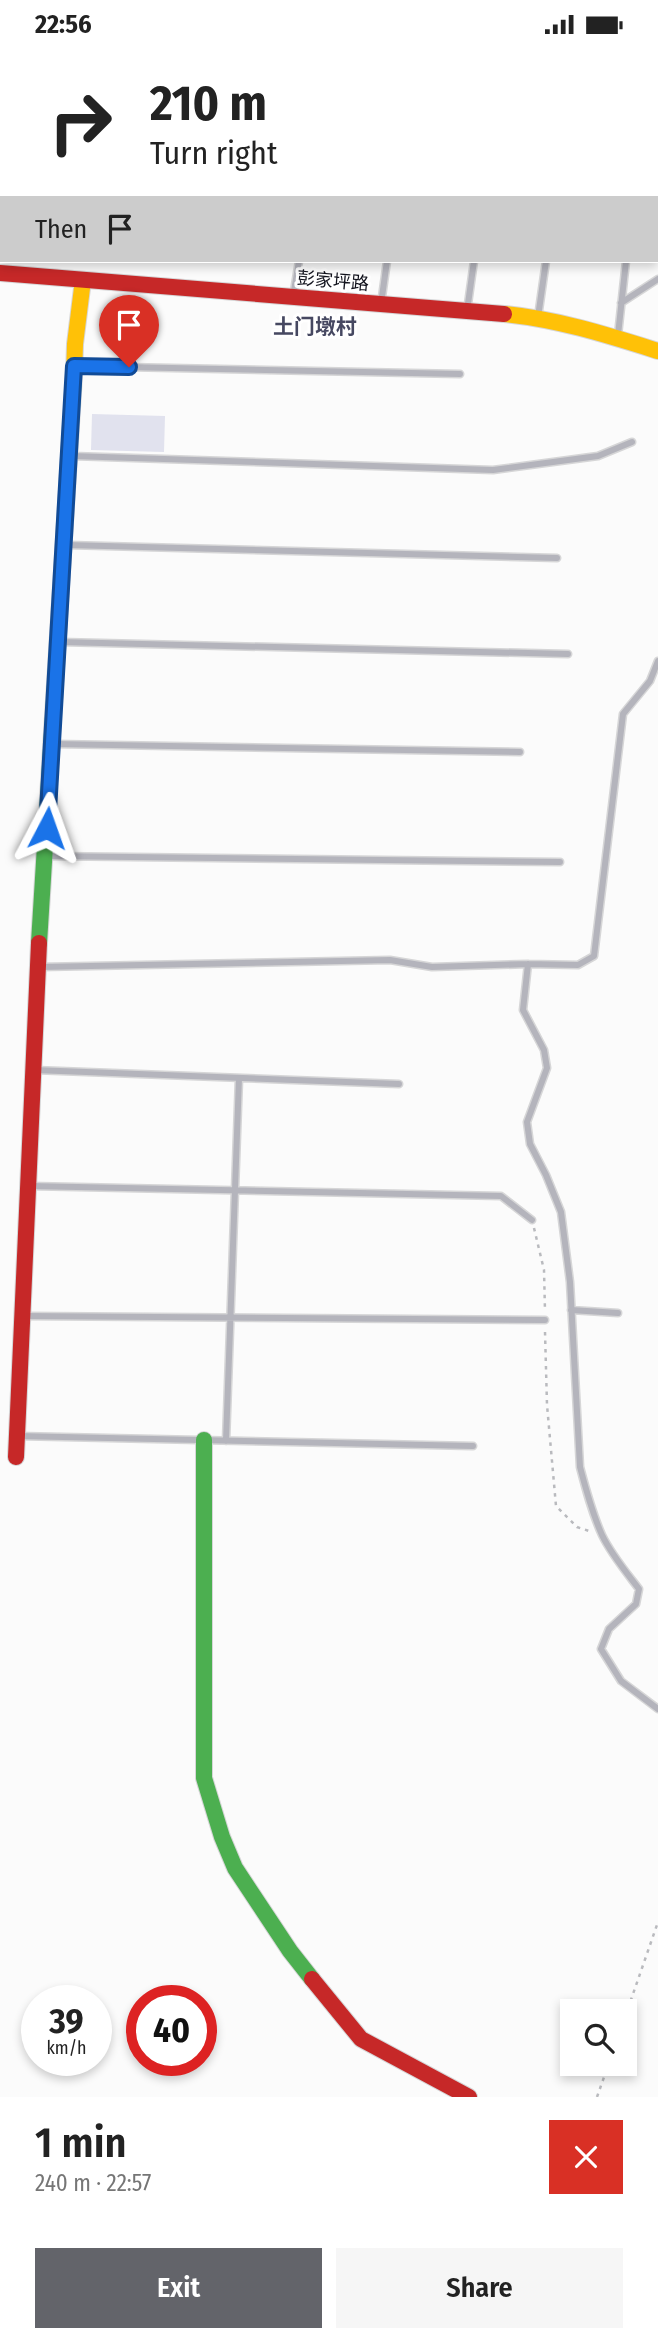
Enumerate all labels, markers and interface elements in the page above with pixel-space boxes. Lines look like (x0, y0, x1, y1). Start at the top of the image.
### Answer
text: 22:56 (35, 9, 92, 40)
text: 210 m (150, 74, 267, 133)
icon: right (35, 77, 126, 168)
text: Turn right (150, 134, 277, 172)
icon: arrive (101, 210, 139, 248)
text: Then (35, 214, 87, 245)
street label: 彭家坪路 (296, 267, 370, 295)
pin (99, 295, 159, 367)
icon: arrive (110, 306, 148, 344)
district label: 土门墩村 (273, 314, 357, 340)
position arrow (10, 791, 84, 865)
speed limit sign: 40 (126, 1985, 217, 2076)
map controls (560, 1999, 637, 2076)
button: search (560, 1999, 637, 2076)
text: 39 (49, 2000, 84, 2042)
text: km/h (46, 2037, 87, 2059)
text: 1 min (35, 2118, 126, 2168)
button: close (549, 2120, 623, 2194)
text: 240 m · 22:57 (35, 2169, 151, 2197)
button: Exit (35, 2248, 322, 2328)
button: Share (336, 2248, 623, 2328)

